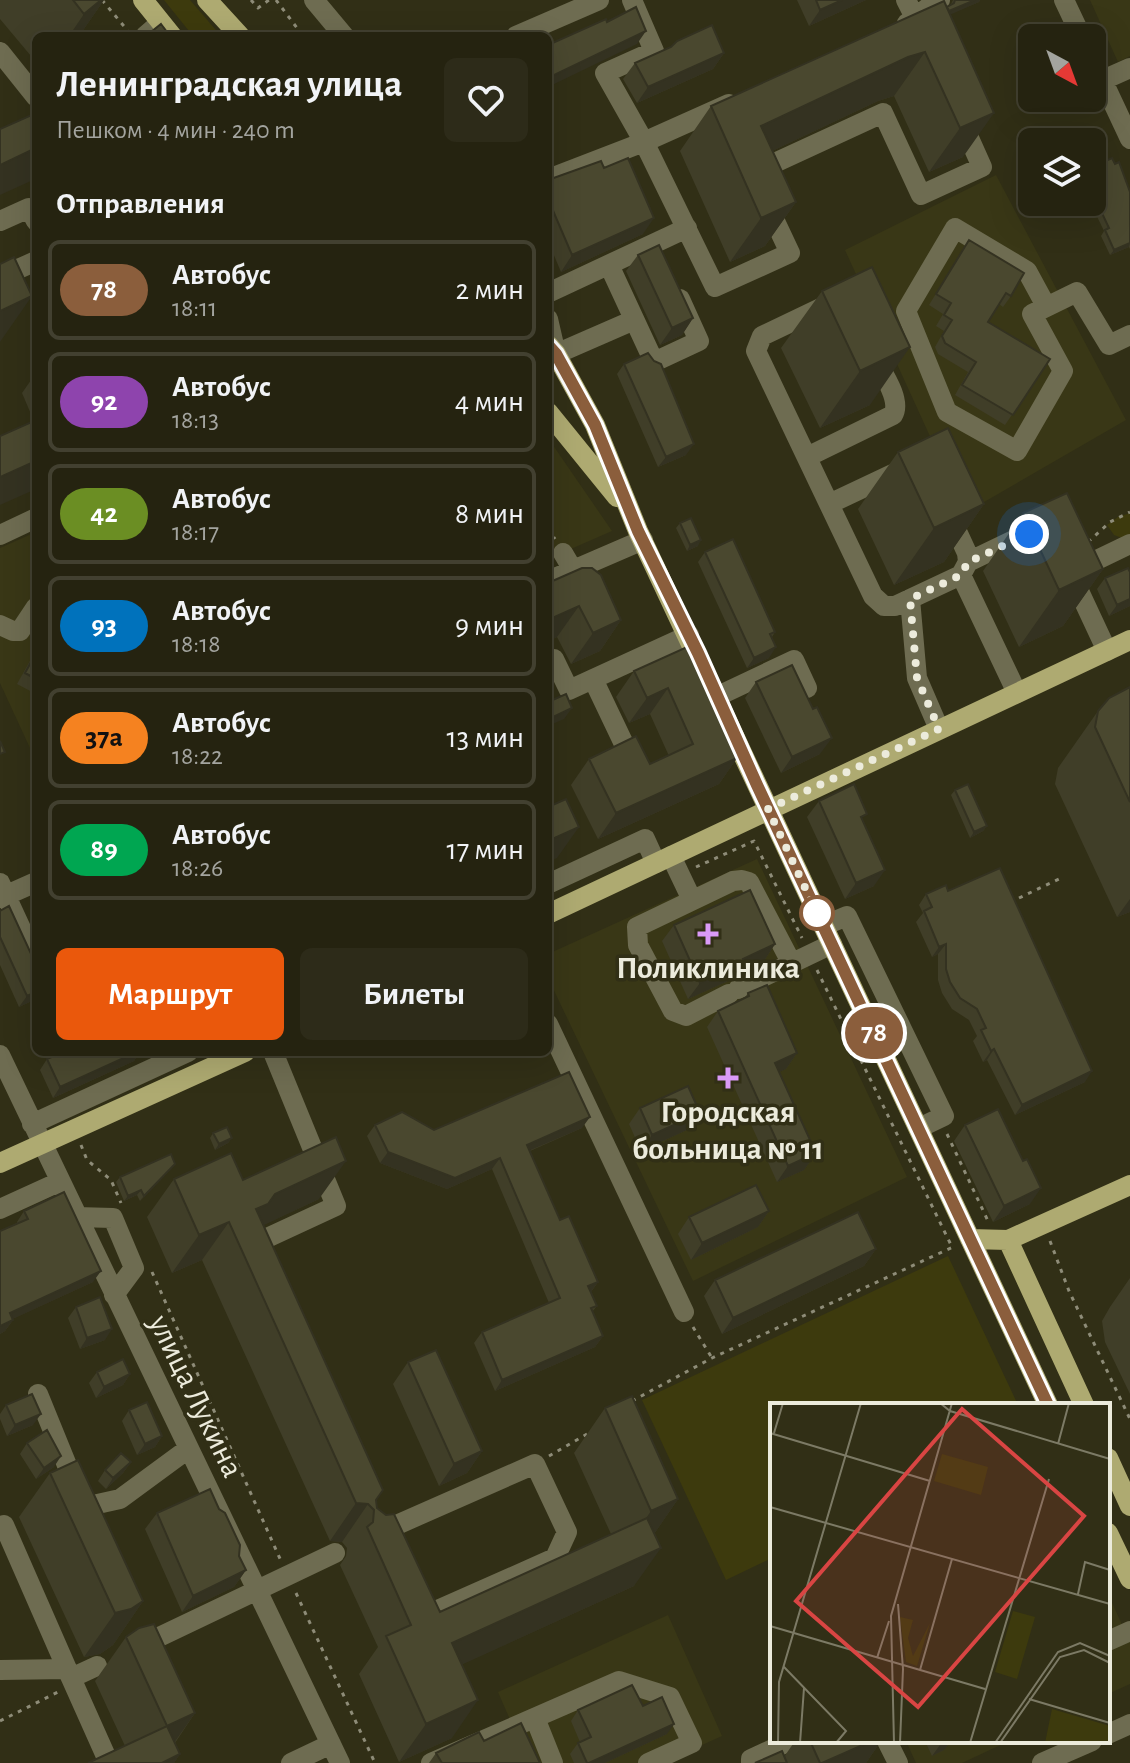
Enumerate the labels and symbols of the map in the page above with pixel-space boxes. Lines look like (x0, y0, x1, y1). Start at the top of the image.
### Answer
north arrow (1018, 24, 1106, 112)
your location (1009, 514, 1049, 554)
unlabelled marker (800, 896, 834, 930)
marker: Поликлиника (697, 923, 719, 945)
place label: Поликлиника (616, 952, 800, 984)
line badge: 78 (838, 1007, 910, 1059)
marker: Городская больница № 11 (717, 1067, 739, 1089)
place label: Городская больница № 11 (632, 1096, 824, 1165)
street label: улица Лукина (143, 1309, 249, 1482)
inset map (770, 1403, 1110, 1743)

